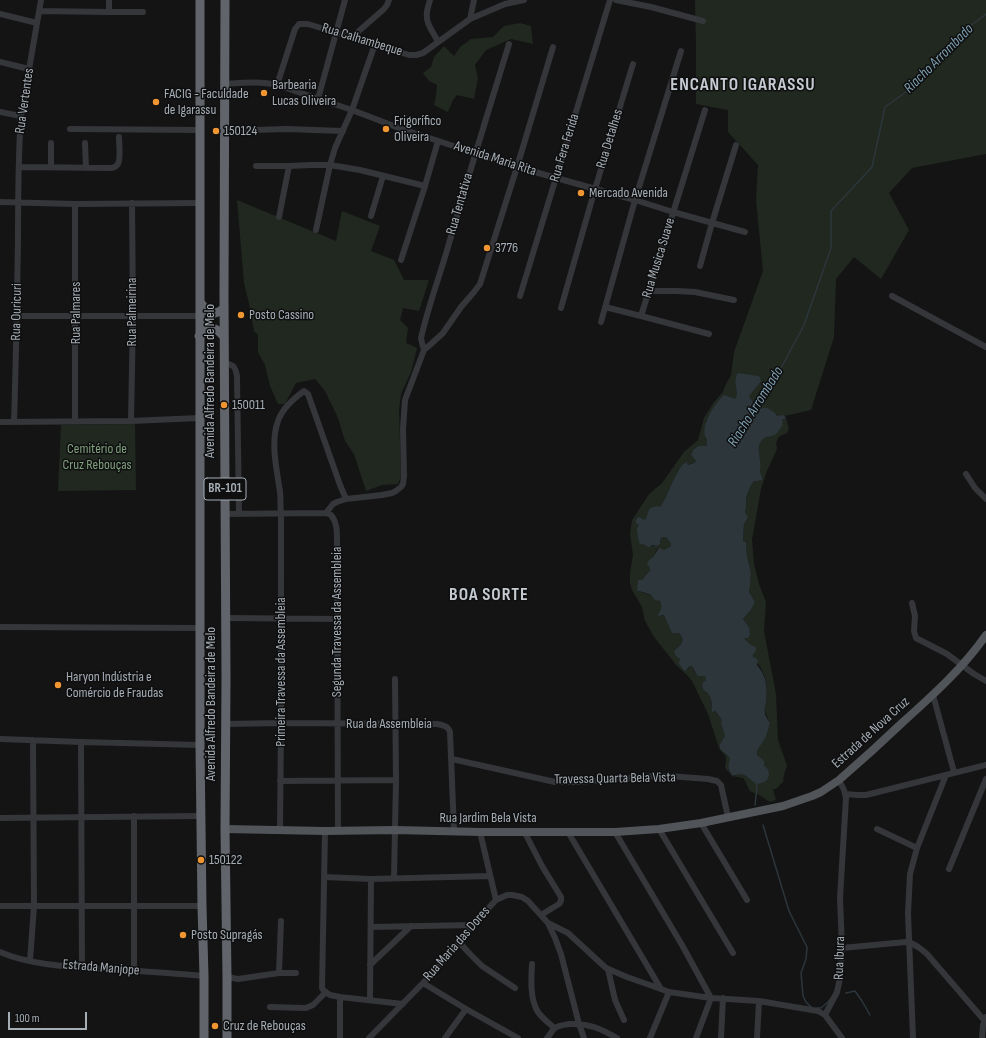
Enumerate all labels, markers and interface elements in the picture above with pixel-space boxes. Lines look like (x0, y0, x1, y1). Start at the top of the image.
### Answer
street label: Rua Calhambeque (320, 20, 404, 60)
water label: Riacho Arrombado (901, 21, 977, 97)
street label: Rua Vertentes (12, 67, 38, 135)
district label: ENCANTO IGARASSU (670, 74, 816, 96)
place label: Barbearia Lucas Oliveira (272, 77, 336, 110)
place label: FACIG - Faculdade de Igarassu (164, 86, 249, 118)
marker: Barbearia Lucas Oliveira (259, 88, 269, 98)
marker: FACIG - Faculdade de Igarassu (151, 97, 161, 107)
street label: Rua Detalhes (593, 107, 627, 171)
street label: Rua Fera Ferida (547, 112, 583, 184)
place label: Frigorífico Oliveira (394, 113, 441, 146)
place label: 150124 (224, 123, 257, 139)
marker: Frigorífico Oliveira (381, 124, 391, 134)
marker: 150124 (211, 126, 221, 136)
street label: Avenida Maria Rita (452, 138, 538, 180)
street label: Rua Tentativa (443, 171, 477, 237)
place label: Mercado Avenida (589, 185, 668, 201)
marker: Mercado Avenida (576, 188, 586, 198)
street label: Rua Musica Suave (639, 216, 679, 300)
place label: 3776 (495, 240, 518, 256)
marker: 3776 (482, 243, 492, 253)
street label: Rua Palmeirina (124, 278, 140, 346)
street label: Rua Palmares (68, 282, 84, 344)
street label: Rua Ouricuri (8, 283, 26, 341)
street label: Avenida Alfredo Bandeira de Melo (202, 304, 218, 458)
place label: Posto Cassino (249, 307, 314, 323)
marker: Posto Cassino (236, 310, 246, 320)
water label: Riacho Arrombado (724, 364, 788, 450)
place label: 150011 (232, 397, 265, 413)
marker: 150011 (219, 400, 229, 410)
park label: Cemitério de Cruz Rebouças (62, 441, 132, 474)
road number: BR-101 (204, 478, 246, 500)
street label: Segunda Travessa da Assembleia (329, 547, 345, 697)
district label: BOA SORTE (449, 584, 529, 606)
street label: Primeira Travessa da Assembleia (273, 597, 289, 747)
street label: Avenida Alfredo Bandeira de Melo (203, 627, 219, 781)
place label: Haryon Indústria e Comércio de Fraudas (66, 669, 163, 702)
marker: Haryon Indústria e Comércio de Fraudas (53, 680, 63, 690)
street label: Estrada de Nova Cruz (829, 694, 913, 772)
street label: Rua da Assembleia (346, 716, 432, 732)
street label: Travessa Quarta Bela Vista (554, 770, 676, 788)
street label: Rua Jardim Bela Vista (439, 810, 537, 826)
place label: 150122 (209, 852, 242, 868)
marker: 150122 (196, 855, 206, 865)
street label: Rua Maria das Dores (420, 903, 494, 985)
place label: Posto Supragás (191, 927, 263, 943)
marker: Posto Supragás (178, 930, 188, 940)
street label: Rua Ibura (831, 936, 849, 980)
street label: Estrada Manjope (62, 956, 140, 980)
scale bar (10, 1004, 89, 1030)
text: 100 m (15, 1011, 40, 1026)
place label: Cruz de Rebouças (223, 1018, 306, 1034)
marker: Cruz de Rebouças (210, 1021, 220, 1031)

